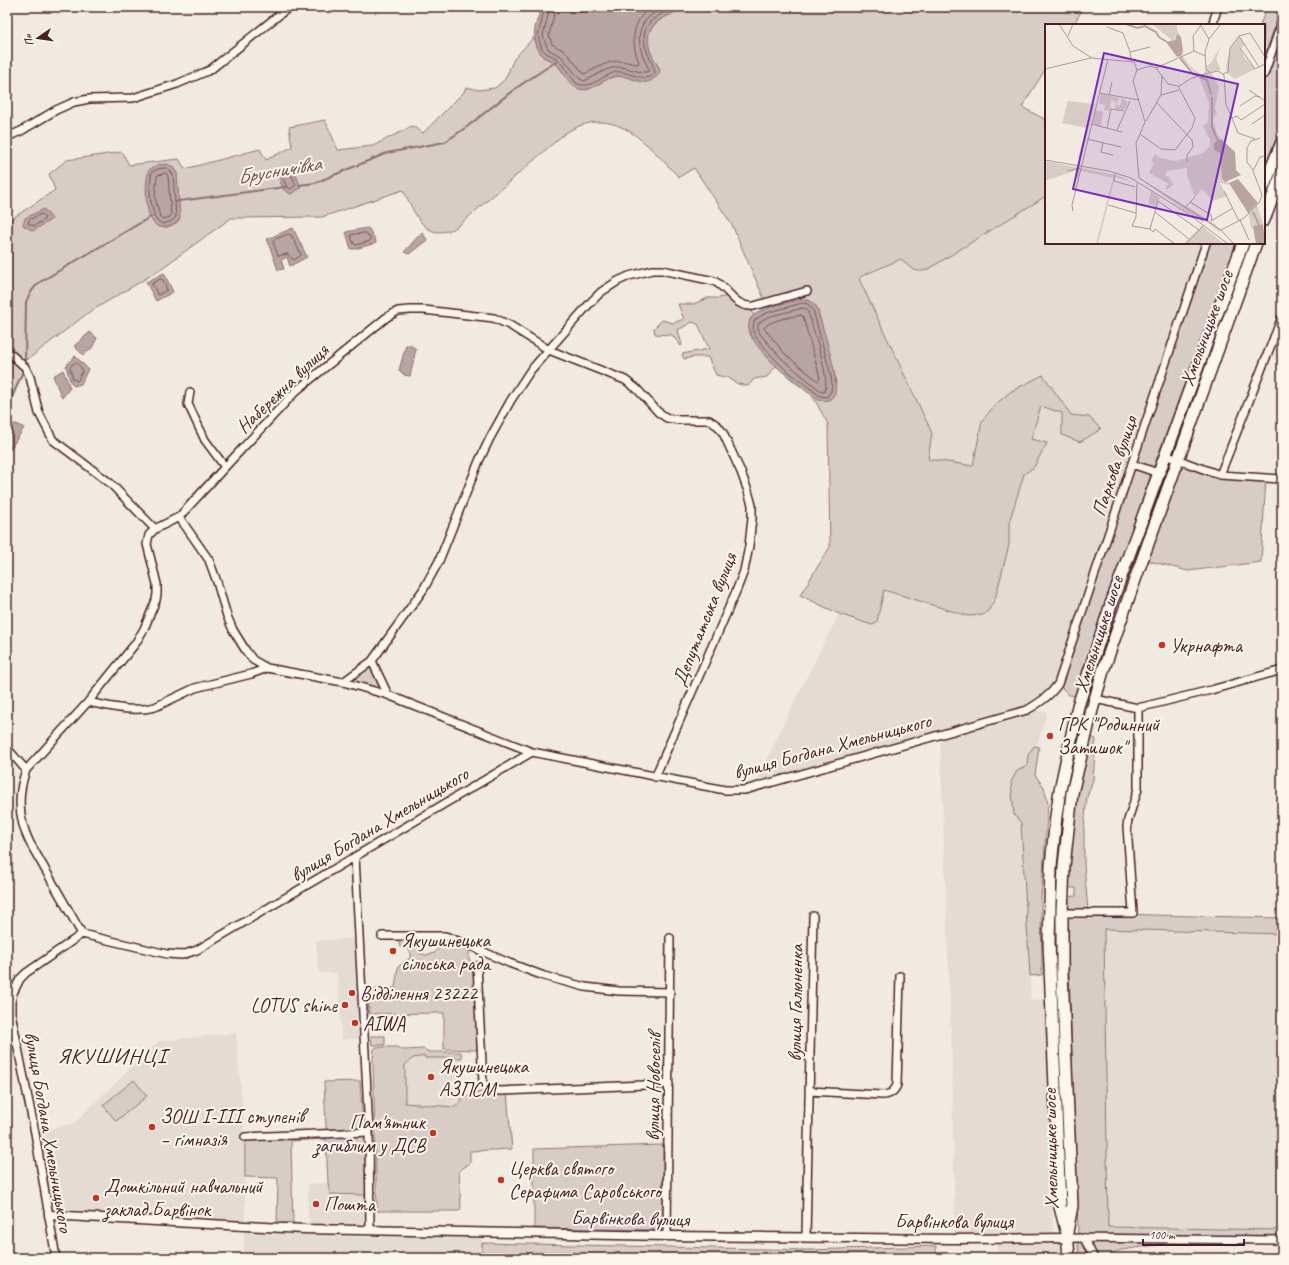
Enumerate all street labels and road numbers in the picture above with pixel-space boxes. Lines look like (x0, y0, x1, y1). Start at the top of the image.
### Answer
street label: Хмельницьке шосе (1174, 266, 1239, 389)
street label: Набережна вулиця (231, 337, 334, 439)
street label: Паркова вулиця (1086, 411, 1144, 520)
street label: Депутатська вулиця (666, 548, 743, 690)
street label: Хмельницьке шосе (1068, 571, 1130, 696)
street label: вулиця Богдана Хмельницького (731, 708, 934, 785)
street label: вулиця Богдана Хмельницького (286, 761, 474, 887)
street label: вулиця Галюненка (782, 943, 809, 1062)
street label: вулиця Новоселів (640, 1028, 667, 1141)
street label: вулиця Богдана Хмельницького (19, 1030, 79, 1235)
street label: Хмельницьке шосе (1037, 1087, 1064, 1210)
street label: Барвінкова вулиця (571, 1205, 691, 1232)
street label: Барвінкова вулиця (895, 1209, 1015, 1234)

